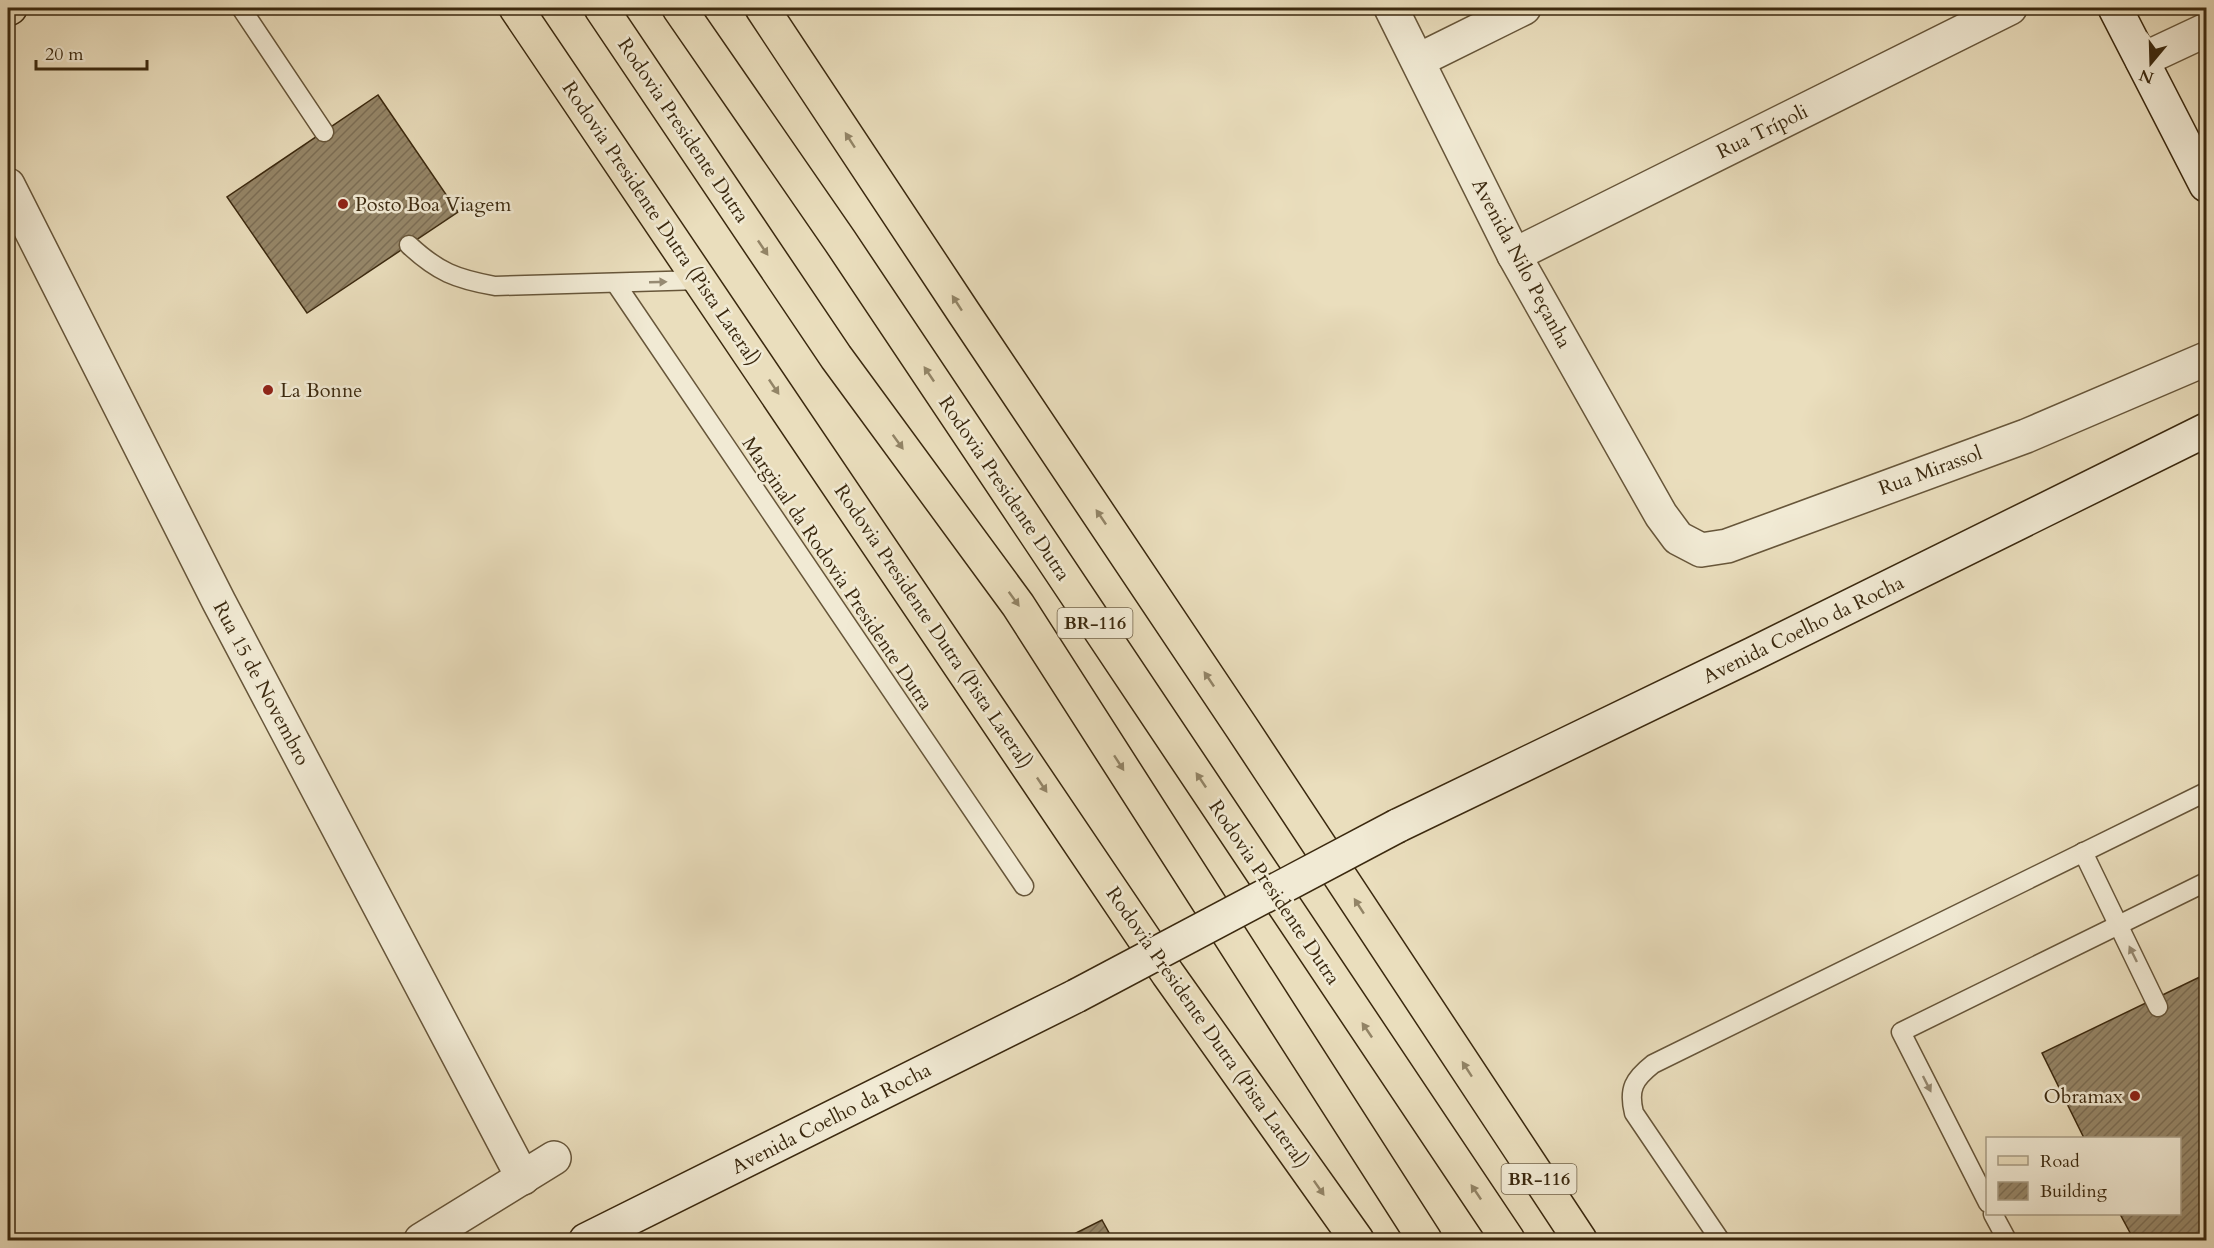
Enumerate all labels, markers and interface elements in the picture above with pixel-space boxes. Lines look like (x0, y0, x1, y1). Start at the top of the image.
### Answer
street label: Rodovia Presidente Dutra (612, 32, 756, 228)
scale bar (36, 33, 147, 71)
north arrow (2121, 33, 2181, 93)
text: 20 m (45, 42, 84, 67)
text: N (2136, 64, 2157, 89)
street label: Rodovia Presidente Dutra (Pista Lateral) (556, 76, 767, 371)
street label: Rua Trípoli (1712, 98, 1813, 165)
one-way arrow (845, 132, 856, 148)
street label: Avenida Nilo Peçanha (1465, 174, 1578, 353)
place label: Posto Boa Viagem (355, 191, 512, 218)
marker: Posto Boa Viagem (336, 197, 350, 211)
one-way arrow (757, 240, 768, 256)
one-way arrow (649, 277, 668, 287)
one-way arrow (952, 295, 963, 311)
one-way arrow (924, 366, 935, 382)
place label: La Bonne (280, 377, 362, 404)
one-way arrow (768, 379, 779, 396)
marker: La Bonne (261, 383, 275, 397)
street label: Rodovia Presidente Dutra (933, 390, 1077, 586)
street label: Marginal da Rodovia Presidente Dutra (736, 431, 940, 716)
one-way arrow (892, 435, 904, 450)
street label: Rua Mirassol (1875, 439, 1986, 502)
street label: Rodovia Presidente Dutra (Pista Lateral) (828, 479, 1039, 774)
one-way arrow (1095, 509, 1106, 525)
street label: Avenida Coelho da Rocha (1698, 569, 1909, 690)
one-way arrow (1008, 591, 1020, 607)
street label: Rua 15 de Novembro (207, 596, 316, 770)
road number: BR-116 (1058, 608, 1132, 638)
one-way arrow (1204, 671, 1215, 687)
one-way arrow (1114, 755, 1125, 771)
one-way arrow (1195, 772, 1206, 789)
one-way arrow (1036, 777, 1047, 793)
street label: Rodovia Presidente Dutra (1203, 794, 1347, 990)
street label: Rodovia Presidente Dutra (Pista Lateral) (1100, 881, 1315, 1173)
one-way arrow (1354, 898, 1365, 914)
one-way arrow (2128, 946, 2137, 963)
one-way arrow (1362, 1021, 1373, 1038)
street label: Avenida Coelho da Rocha (727, 1056, 936, 1181)
one-way arrow (1462, 1061, 1473, 1077)
one-way arrow (1923, 1076, 1932, 1093)
place label: Obramax (2044, 1083, 2123, 1110)
marker: Obramax (2128, 1089, 2142, 1103)
legend (1986, 1137, 2181, 1215)
text: Road (2040, 1149, 2080, 1174)
road number: BR-116 (1502, 1164, 1576, 1194)
one-way arrow (1313, 1179, 1325, 1195)
text: Building (2040, 1179, 2108, 1204)
one-way arrow (1471, 1184, 1482, 1200)

